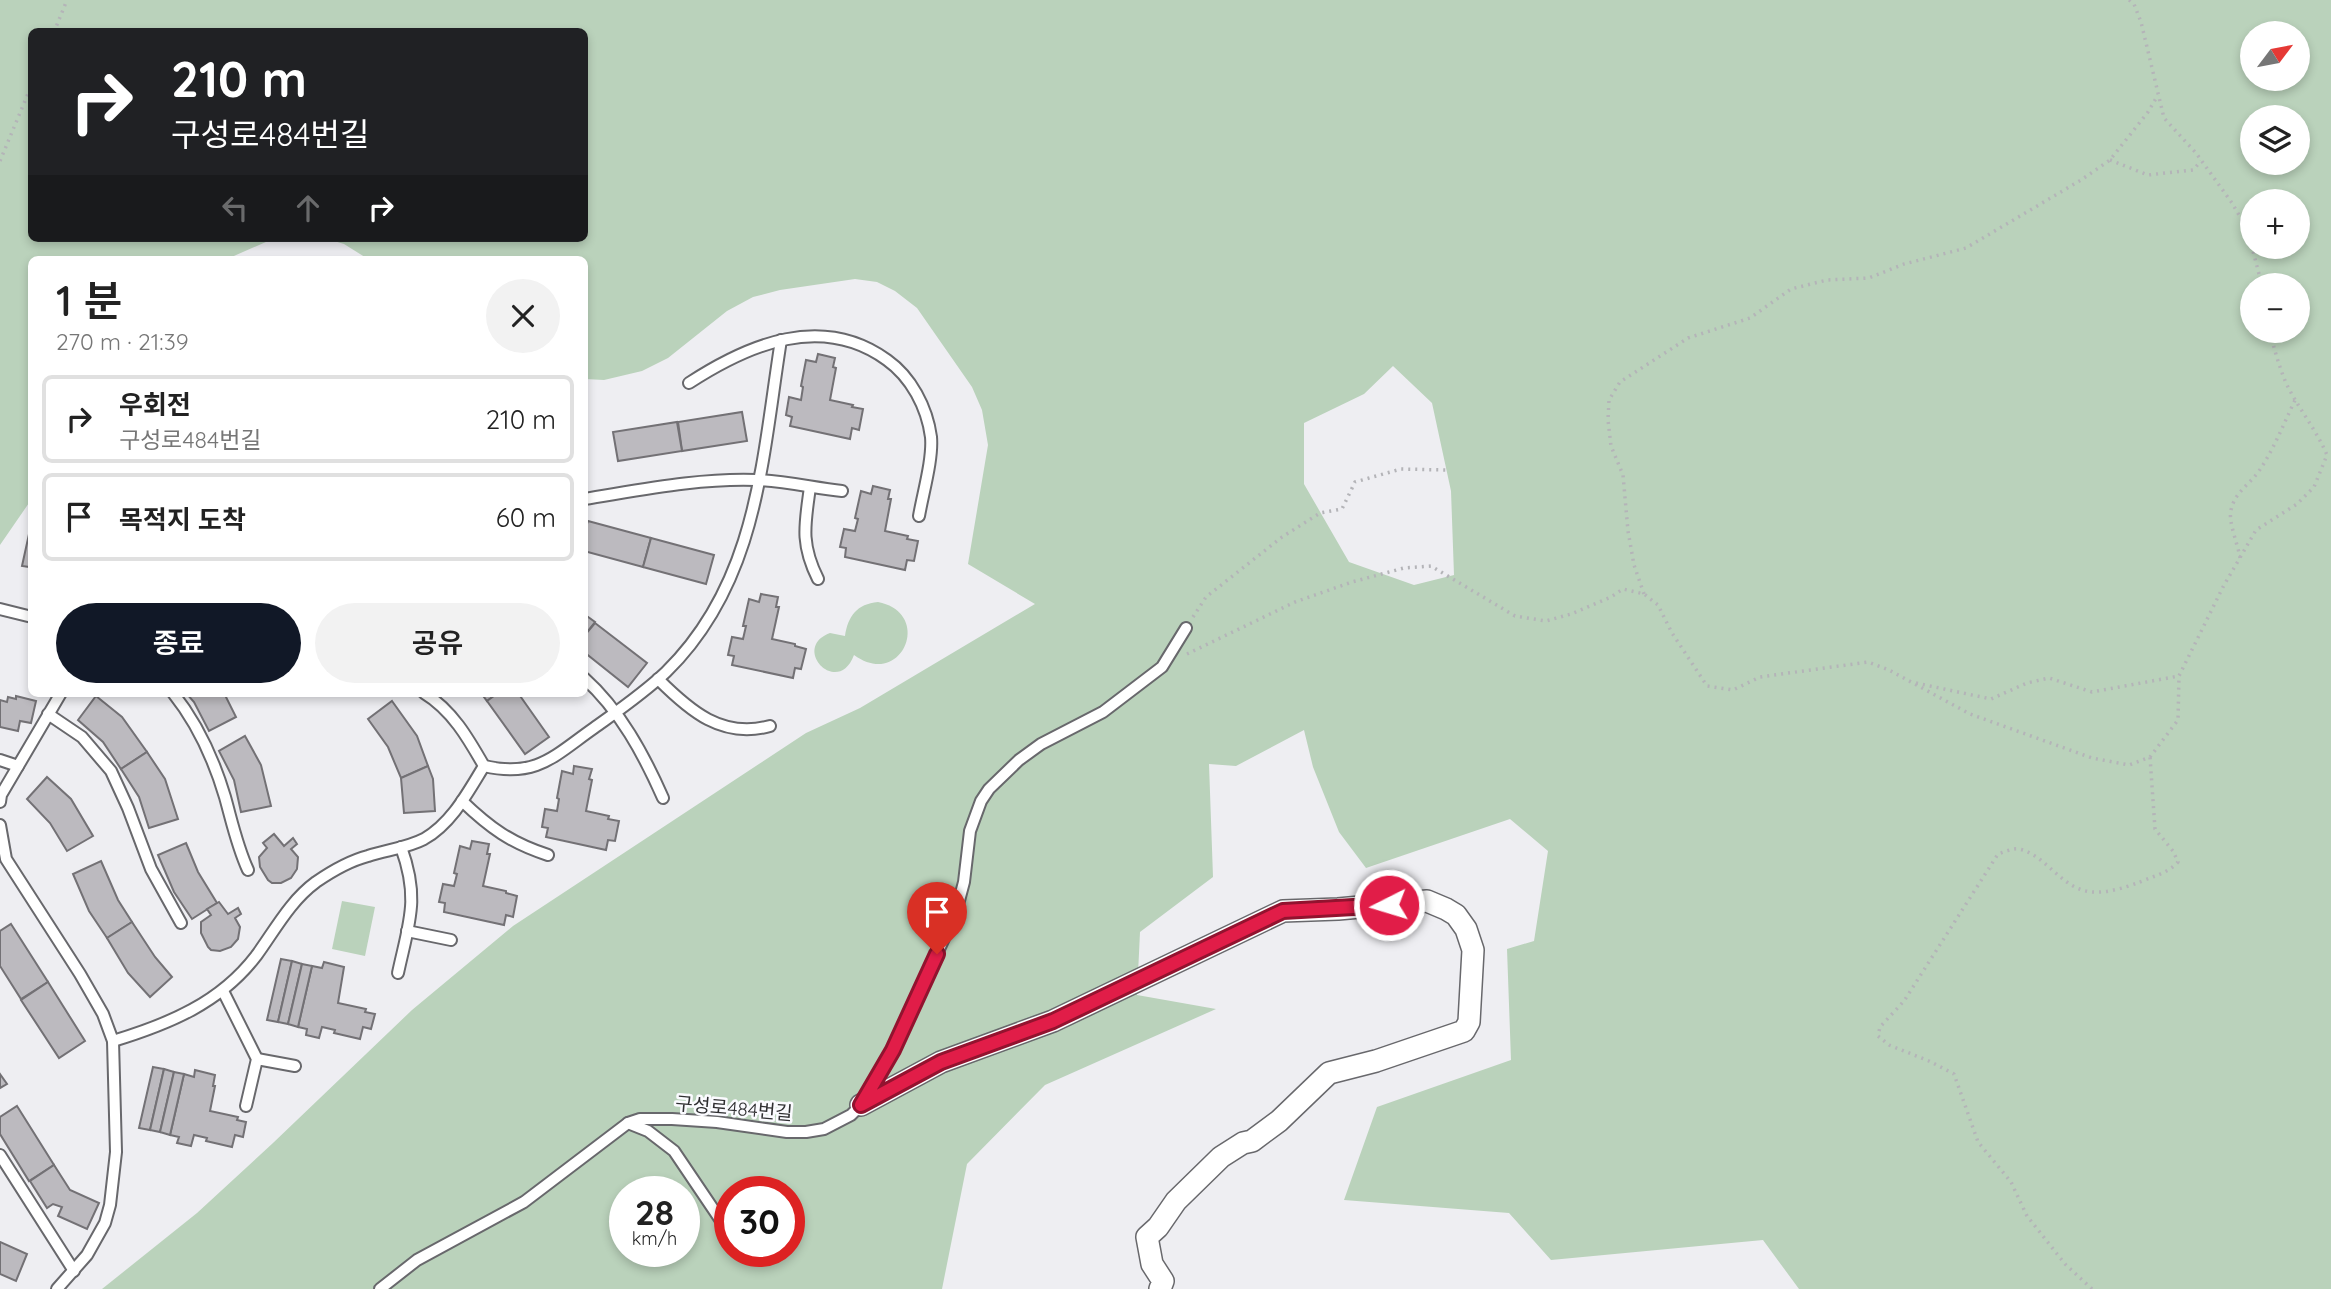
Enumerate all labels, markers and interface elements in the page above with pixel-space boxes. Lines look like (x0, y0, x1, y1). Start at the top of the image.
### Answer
north arrow (2240, 21, 2310, 91)
map controls (2240, 21, 2310, 343)
text: 210 m (171, 48, 307, 109)
icon: right (56, 56, 147, 147)
button: layers (2240, 105, 2310, 175)
text: 구성로484번길 (171, 114, 369, 154)
icon: left (216, 189, 254, 227)
icon: ahead (289, 189, 327, 227)
icon: right (362, 189, 400, 227)
button: + (2240, 189, 2310, 259)
button: − (2240, 273, 2310, 343)
text: 1 분 (56, 274, 122, 327)
button: close (486, 279, 560, 353)
text: 270 m · 21:39 (56, 327, 189, 356)
text: 우회전 (119, 388, 191, 421)
icon: right (60, 400, 98, 438)
text: 210 m (486, 403, 556, 436)
text: 구성로484번길 (119, 425, 261, 454)
icon: arrive (60, 498, 98, 536)
text: 60 m (496, 501, 556, 534)
text: 목적지 도착 (119, 503, 246, 536)
button: 종료 (56, 603, 301, 683)
button: 공유 (315, 603, 560, 683)
position arrow (1352, 868, 1426, 942)
pin (907, 882, 967, 954)
icon: arrive (918, 893, 956, 931)
street label: 구성로484번길 (674, 1091, 794, 1125)
speed limit sign: 30 (714, 1176, 805, 1267)
text: 28 (635, 1190, 674, 1234)
text: km/h (632, 1227, 677, 1250)

